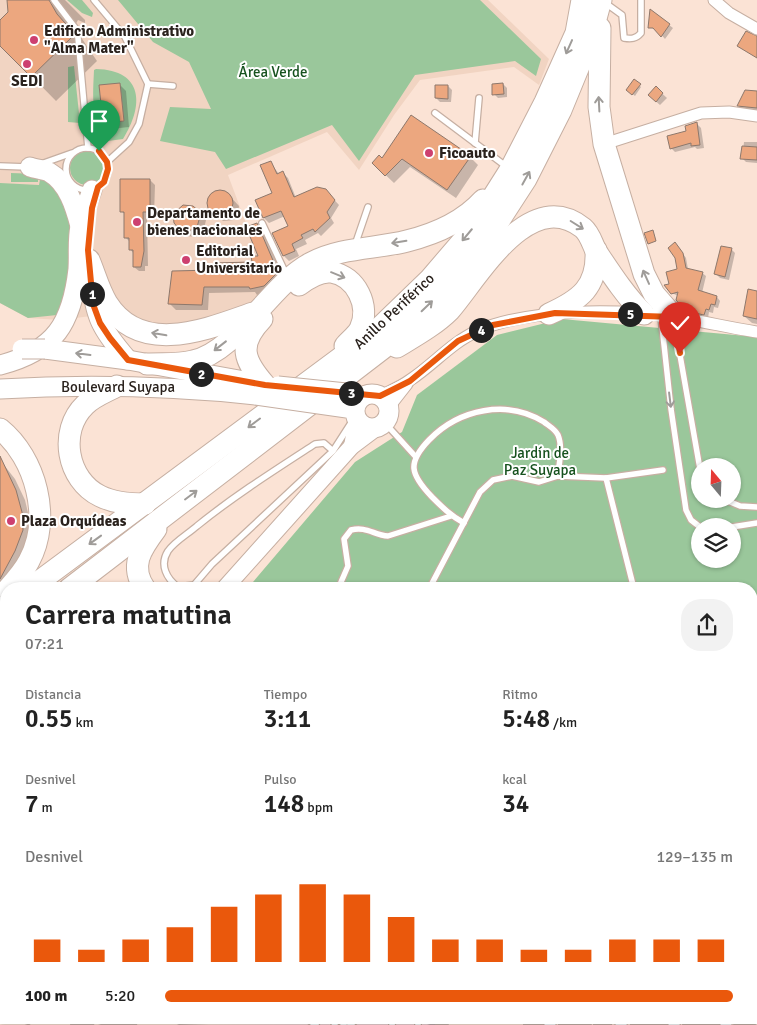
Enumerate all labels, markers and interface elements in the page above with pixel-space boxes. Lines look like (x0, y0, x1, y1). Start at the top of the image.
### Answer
place label: Edificio Administrativo "Alma Mater" (44, 22, 194, 57)
marker: Edificio Administrativo "Alma Mater" (28, 34, 40, 46)
one-way arrow (564, 39, 574, 54)
marker: SEDI (21, 58, 33, 70)
park label: Área Verde (238, 62, 308, 81)
place label: SEDI (11, 72, 43, 90)
one-way arrow (595, 96, 604, 112)
pin (78, 100, 120, 151)
icon: arrive (85, 107, 113, 135)
place label: Ficoauto (439, 144, 496, 162)
marker: Ficoauto (423, 147, 435, 159)
one-way arrow (522, 171, 531, 186)
place label: Departamento de bienes nacionales (147, 204, 263, 239)
marker: Departamento de bienes nacionales (131, 216, 143, 228)
one-way arrow (569, 221, 583, 231)
one-way arrow (462, 229, 473, 242)
one-way arrow (391, 237, 407, 247)
place label: Editorial Universitario (196, 242, 282, 277)
marker: Editorial Universitario (180, 254, 192, 266)
street label: Anillo Periférico (350, 269, 438, 353)
one-way arrow (640, 270, 650, 285)
one-way arrow (331, 272, 346, 281)
pin: 1 (80, 282, 104, 306)
text: 1 (89, 286, 96, 303)
one-way arrow (421, 300, 433, 312)
pin: 5 (618, 302, 642, 326)
pin (659, 302, 701, 353)
text: 5 (627, 306, 634, 323)
icon: check (666, 309, 694, 337)
pin: 4 (468, 318, 494, 342)
text: 4 (478, 322, 485, 339)
one-way arrow (151, 329, 167, 339)
one-way arrow (214, 341, 227, 352)
one-way arrow (75, 349, 91, 359)
pin: 2 (188, 362, 214, 386)
text: 2 (198, 366, 205, 383)
street label: Boulevard Suyapa (61, 378, 175, 396)
pin: 3 (338, 380, 364, 406)
text: 3 (348, 385, 355, 402)
one-way arrow (665, 392, 675, 408)
one-way arrow (247, 418, 261, 428)
park label: Jardín de Paz Suyapa (504, 444, 576, 479)
north arrow (691, 458, 741, 508)
map controls (691, 458, 741, 568)
one-way arrow (185, 490, 198, 501)
place label: Plaza Orquídeas (21, 512, 127, 530)
marker: Plaza Orquídeas (5, 515, 17, 527)
button: layers (691, 518, 741, 568)
one-way arrow (88, 535, 102, 545)
text: Carrera matutina (25, 598, 232, 632)
button: share (681, 599, 733, 651)
text: 07:21 (25, 634, 64, 654)
text: Distancia (25, 686, 81, 703)
text: Tiempo (264, 686, 307, 703)
text: Ritmo (502, 686, 538, 703)
text: 0.55 (25, 703, 72, 734)
text: 3:11 (264, 703, 311, 734)
text: 5:48 (502, 703, 550, 734)
text: km (72, 714, 94, 731)
text: /km (550, 714, 577, 731)
text: Desnivel (25, 771, 76, 788)
text: Pulso (264, 771, 297, 788)
text: kcal (502, 771, 527, 788)
text: 7 (25, 788, 39, 819)
text: 148 (264, 788, 304, 819)
text: 34 (502, 788, 529, 819)
text: m (39, 799, 53, 816)
text: bpm (304, 799, 333, 816)
text: Desnivel (25, 847, 83, 867)
text: 129–135 m (656, 847, 733, 867)
text: 100 m (25, 986, 67, 1006)
text: 5:20 (105, 986, 135, 1006)

